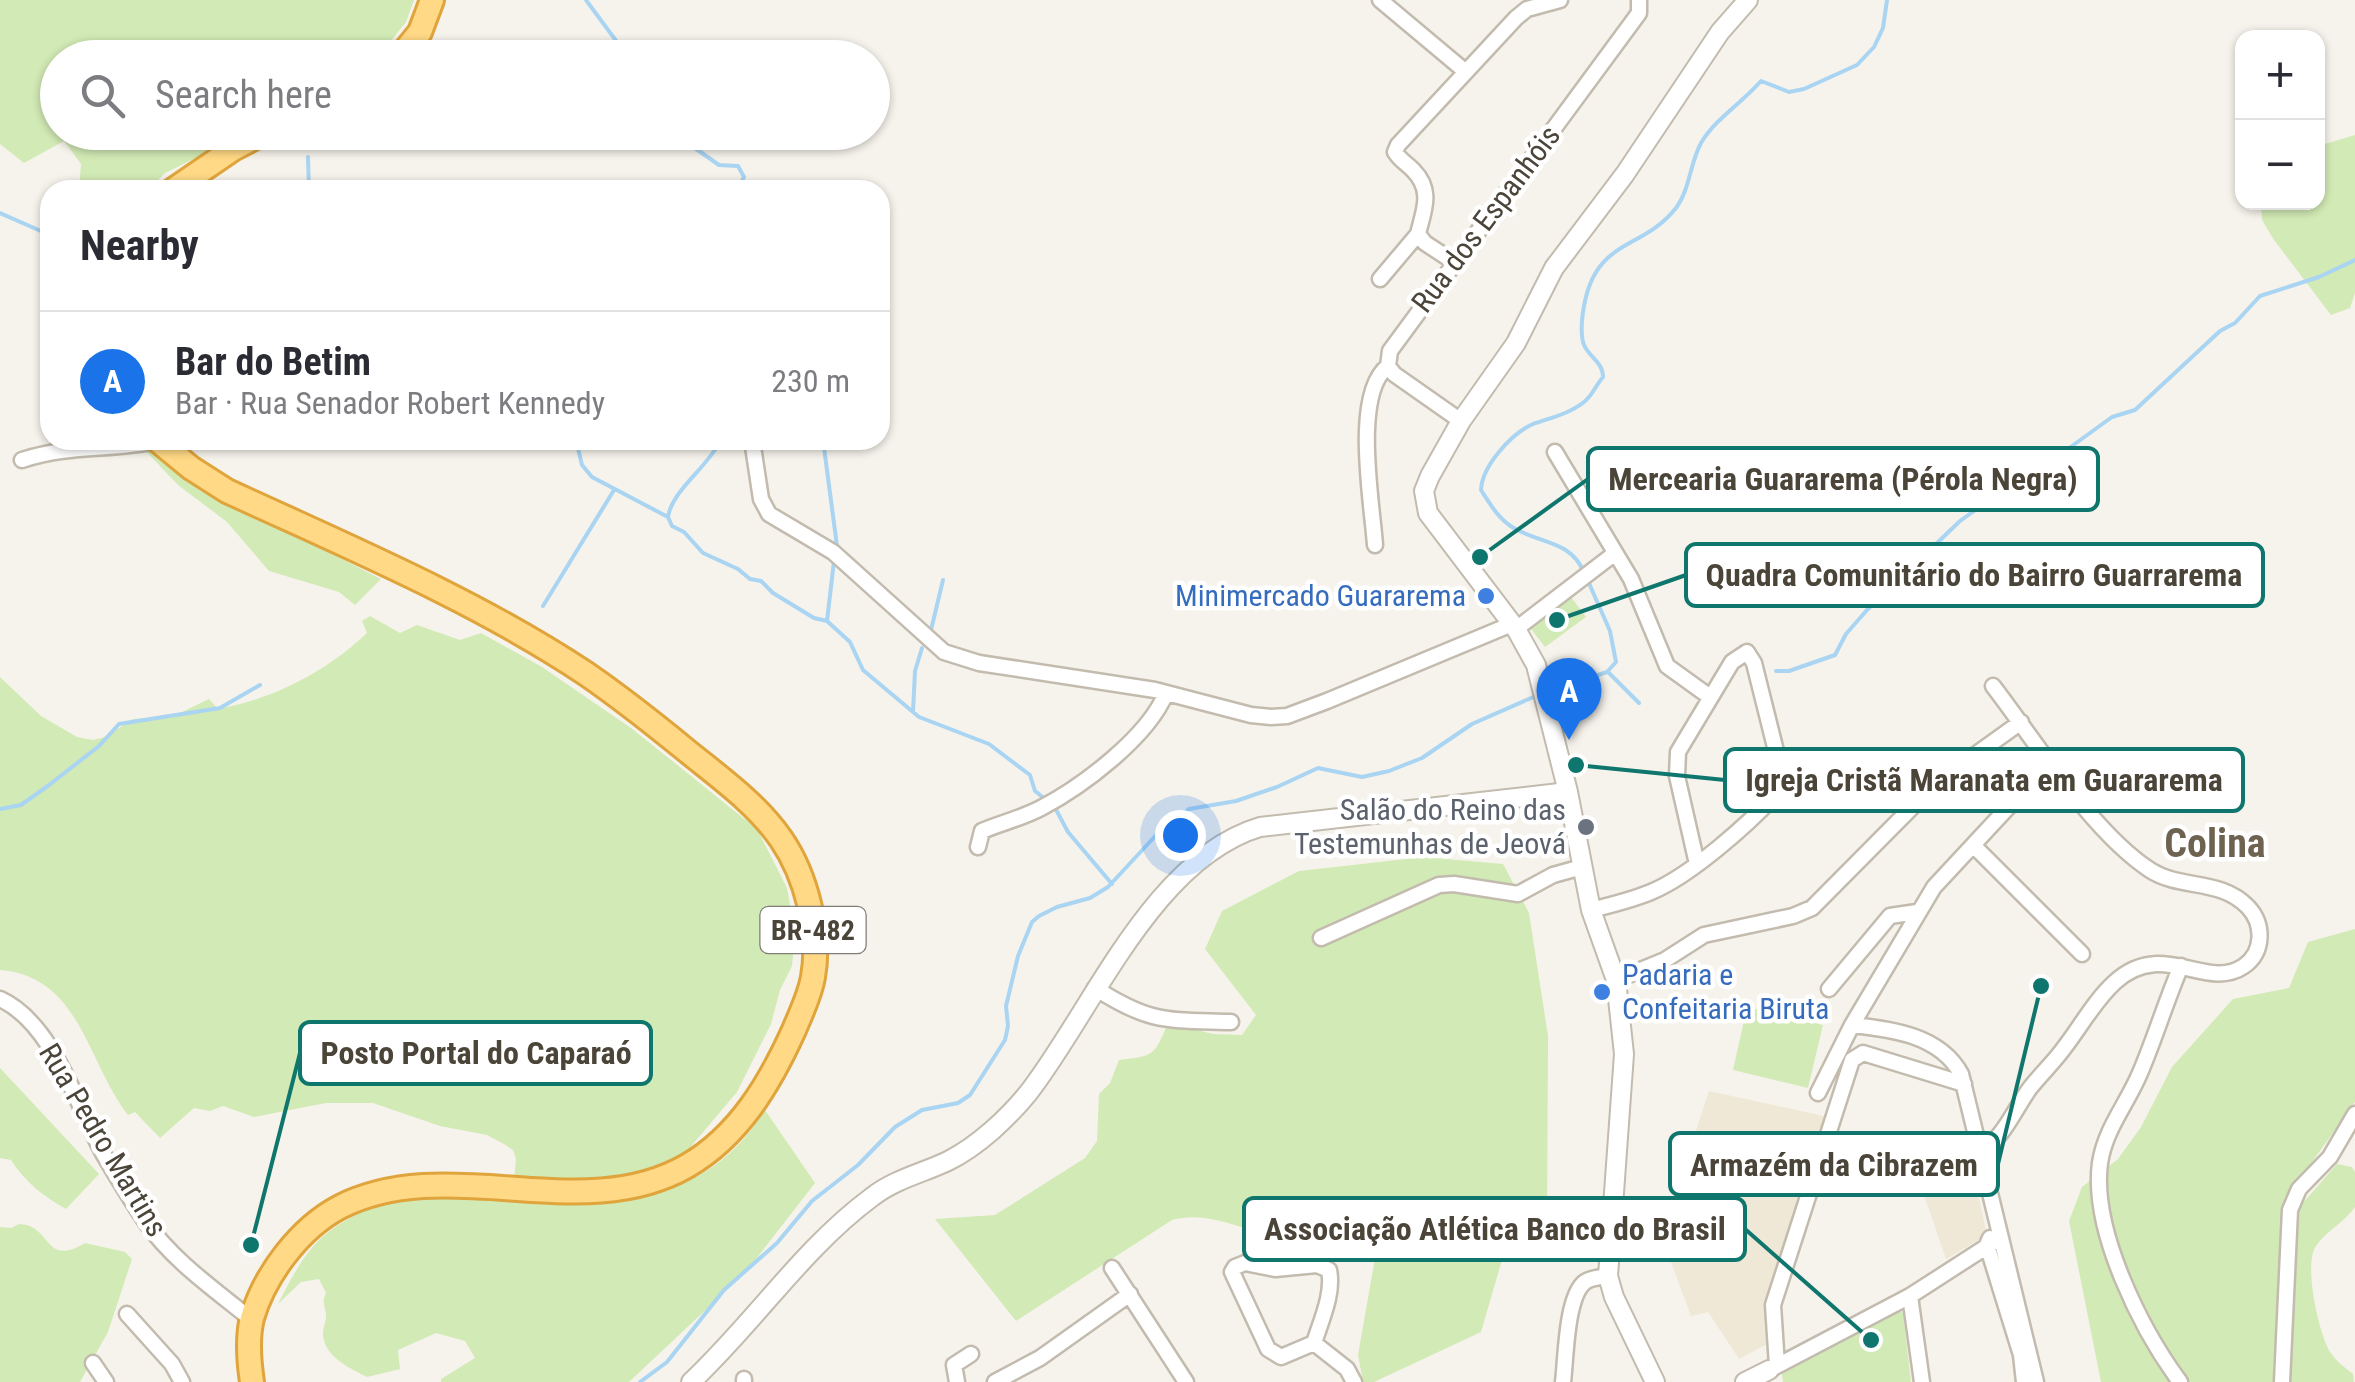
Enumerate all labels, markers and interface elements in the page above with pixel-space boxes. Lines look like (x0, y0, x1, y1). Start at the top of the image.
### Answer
map controls (2235, 30, 2325, 210)
button: + (2235, 30, 2325, 120)
search box (40, 40, 890, 150)
icon: search (75, 68, 130, 123)
text: Search here (155, 73, 332, 117)
street label: Rua dos Espanhóis (1404, 118, 1567, 319)
button: − (2235, 120, 2325, 210)
text: Nearby (80, 221, 199, 270)
text: Bar do Betim (175, 340, 371, 384)
text: A (103, 362, 122, 400)
text: 230 m (771, 362, 850, 400)
text: Bar · Rua Senador Robert Kennedy (175, 384, 605, 422)
callout: Mercearia Guararema (Pérola Negra) (1588, 448, 2098, 510)
text: Mercearia Guararema (Pérola Negra) (1608, 460, 2078, 498)
callout: Quadra Comunitário do Bairro Guarrarema (1686, 544, 2263, 606)
text: Quadra Comunitário do Bairro Guarrarema (1706, 556, 2242, 594)
place label: Minimercado Guararema (1175, 578, 1466, 613)
marker: Minimercado Guararema (1475, 585, 1497, 607)
pin: A (1536, 658, 1602, 740)
callout: Igreja Cristã Maranata em Guararema (1725, 749, 2243, 811)
text: Igreja Cristã Maranata em Guararema (1745, 761, 2223, 799)
place label: Salão do Reino das Testemunhas de Jeová (1294, 792, 1566, 861)
your location (1155, 810, 1206, 861)
marker: Salão do Reino das Testemunhas de Jeová (1575, 816, 1597, 838)
district label: Colina (2164, 820, 2266, 867)
road number: BR-482 (760, 907, 866, 953)
place label: Padaria e Confeitaria Biruta (1622, 957, 1829, 1026)
marker: Padaria e Confeitaria Biruta (1591, 981, 1613, 1003)
callout: Posto Portal do Caparaó (300, 1022, 651, 1084)
text: Posto Portal do Caparaó (320, 1034, 632, 1072)
street label: Rua Pedro Martins (32, 1037, 175, 1243)
callout: Armazém da Cibrazem (1670, 1133, 1998, 1195)
text: Armazém da Cibrazem (1690, 1146, 1978, 1184)
callout: Associação Atlética Banco do Brasil (1244, 1198, 1745, 1260)
text: Associação Atlética Banco do Brasil (1264, 1210, 1726, 1248)

